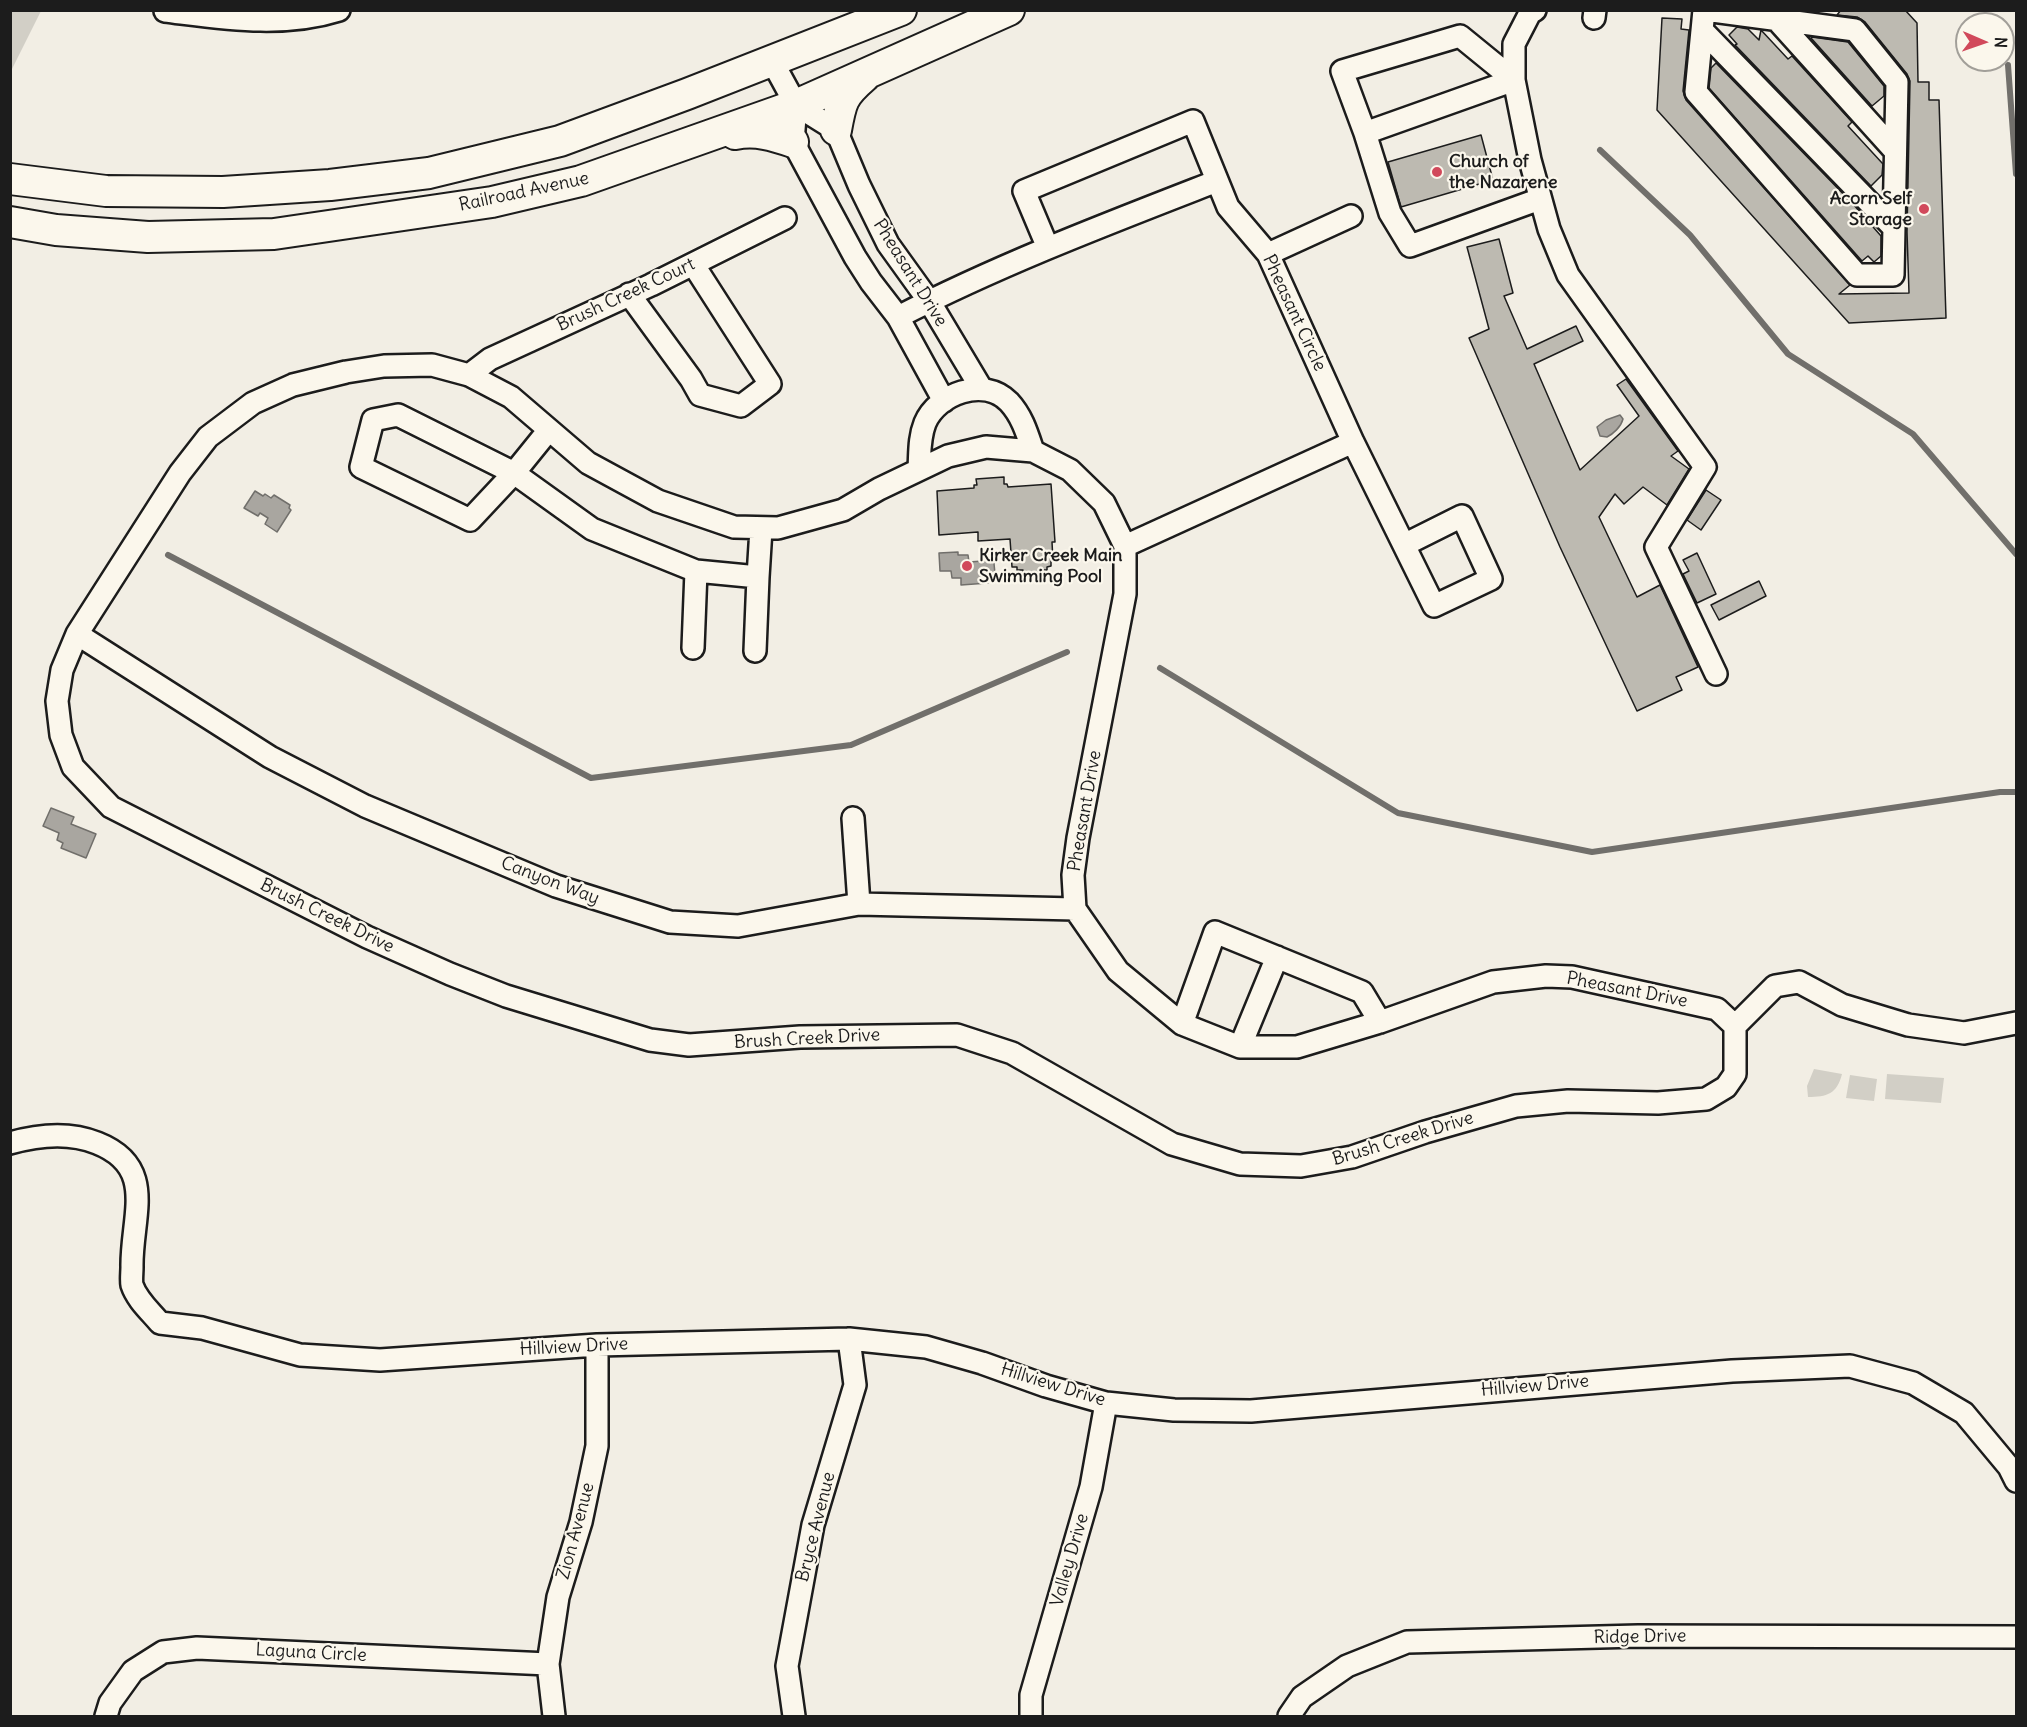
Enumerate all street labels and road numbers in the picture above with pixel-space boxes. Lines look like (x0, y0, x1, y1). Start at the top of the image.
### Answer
street label: Railroad Avenue (457, 168, 591, 216)
street label: Pheasant Drive (868, 215, 952, 331)
street label: Pheasant Circle (1258, 251, 1330, 375)
street label: Brush Creek Court (554, 254, 698, 336)
street label: Pheasant Drive (1064, 749, 1106, 873)
street label: Canyon Way (498, 852, 602, 910)
street label: Brush Creek Drive (256, 874, 398, 958)
street label: Pheasant Drive (1565, 968, 1689, 1012)
street label: Brush Creek Drive (733, 1024, 881, 1054)
street label: Brush Creek Drive (1330, 1107, 1476, 1171)
street label: Hillview Drive (519, 1333, 629, 1361)
street label: Hillview Drive (998, 1359, 1108, 1411)
street label: Hillview Drive (1480, 1371, 1590, 1401)
street label: Bryce Avenue (792, 1470, 840, 1584)
street label: Zion Avenue (553, 1480, 599, 1582)
street label: Valley Drive (1046, 1511, 1094, 1609)
street label: Ridge Drive (1593, 1625, 1687, 1649)
street label: Laguna Circle (255, 1639, 367, 1667)

